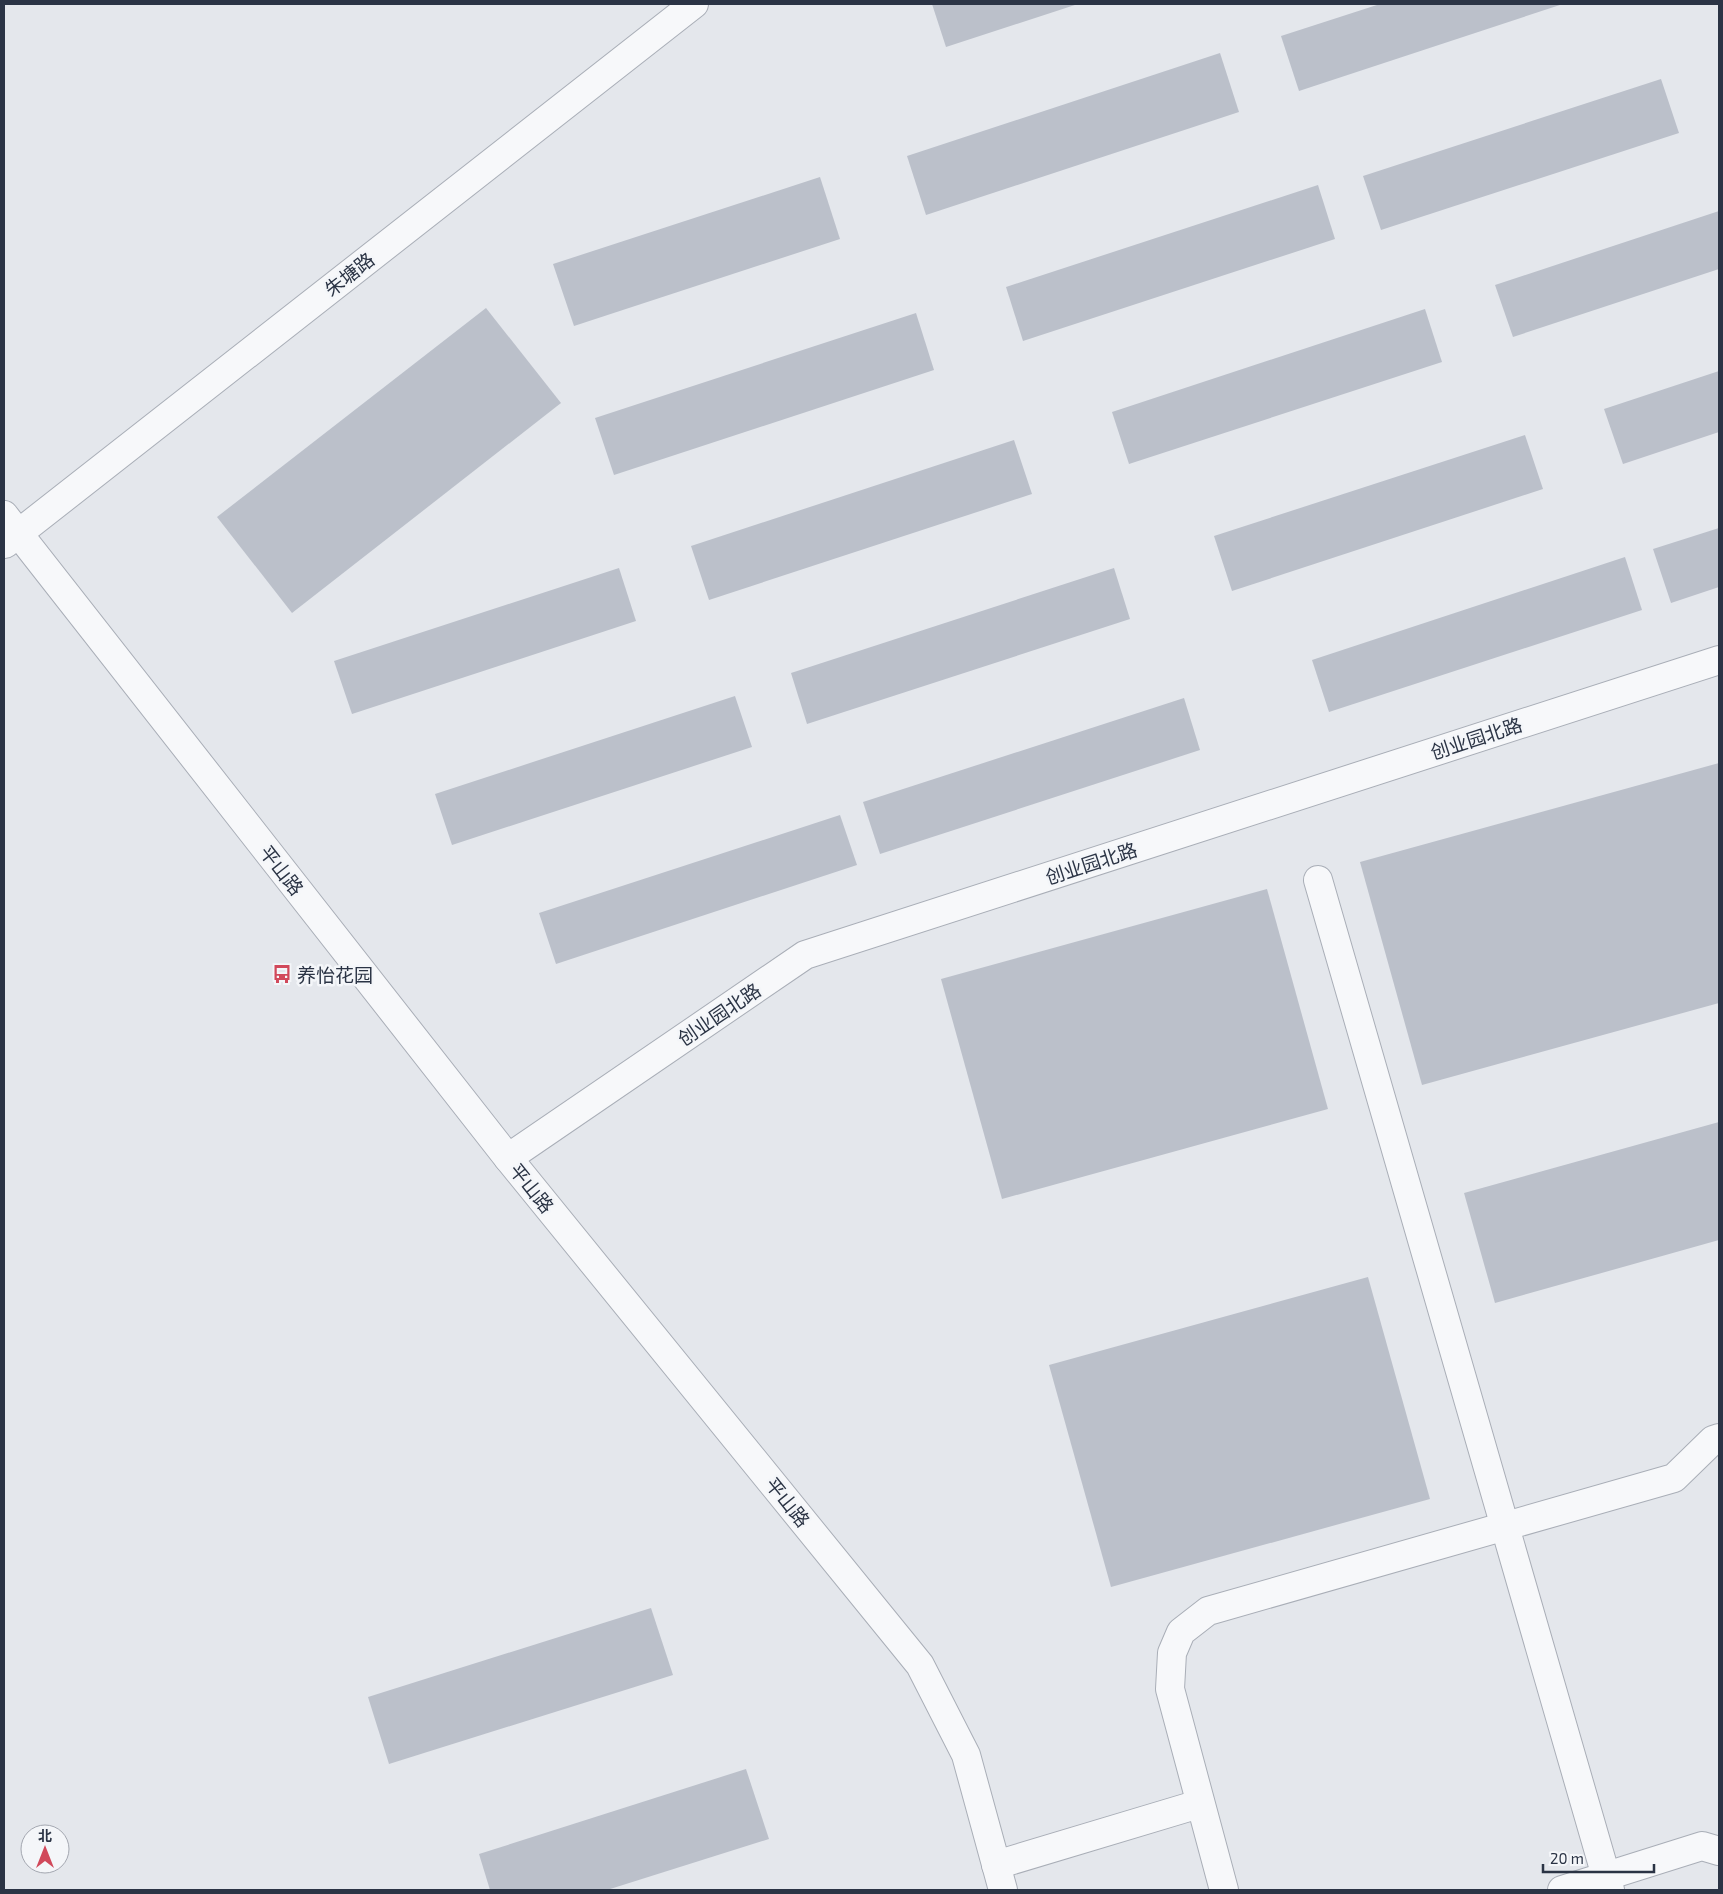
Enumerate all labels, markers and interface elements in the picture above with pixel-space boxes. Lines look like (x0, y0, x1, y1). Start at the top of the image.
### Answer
street label: 朱塘路 (319, 247, 379, 301)
street label: 创业园北路 (1427, 712, 1525, 764)
street label: 创业园北路 (1042, 837, 1140, 889)
street label: 平山路 (255, 840, 309, 900)
bus stop icon: 养怡花园 (271, 963, 293, 985)
place label: 养怡花园 (297, 963, 373, 986)
street label: 创业园北路 (673, 978, 765, 1050)
street label: 平山路 (505, 1159, 559, 1217)
street label: 平山路 (761, 1473, 815, 1531)
north arrow (20, 1824, 70, 1874)
text: 北 (38, 1827, 52, 1844)
scale bar (1543, 1842, 1654, 1874)
text: 20 m (1550, 1849, 1584, 1867)

